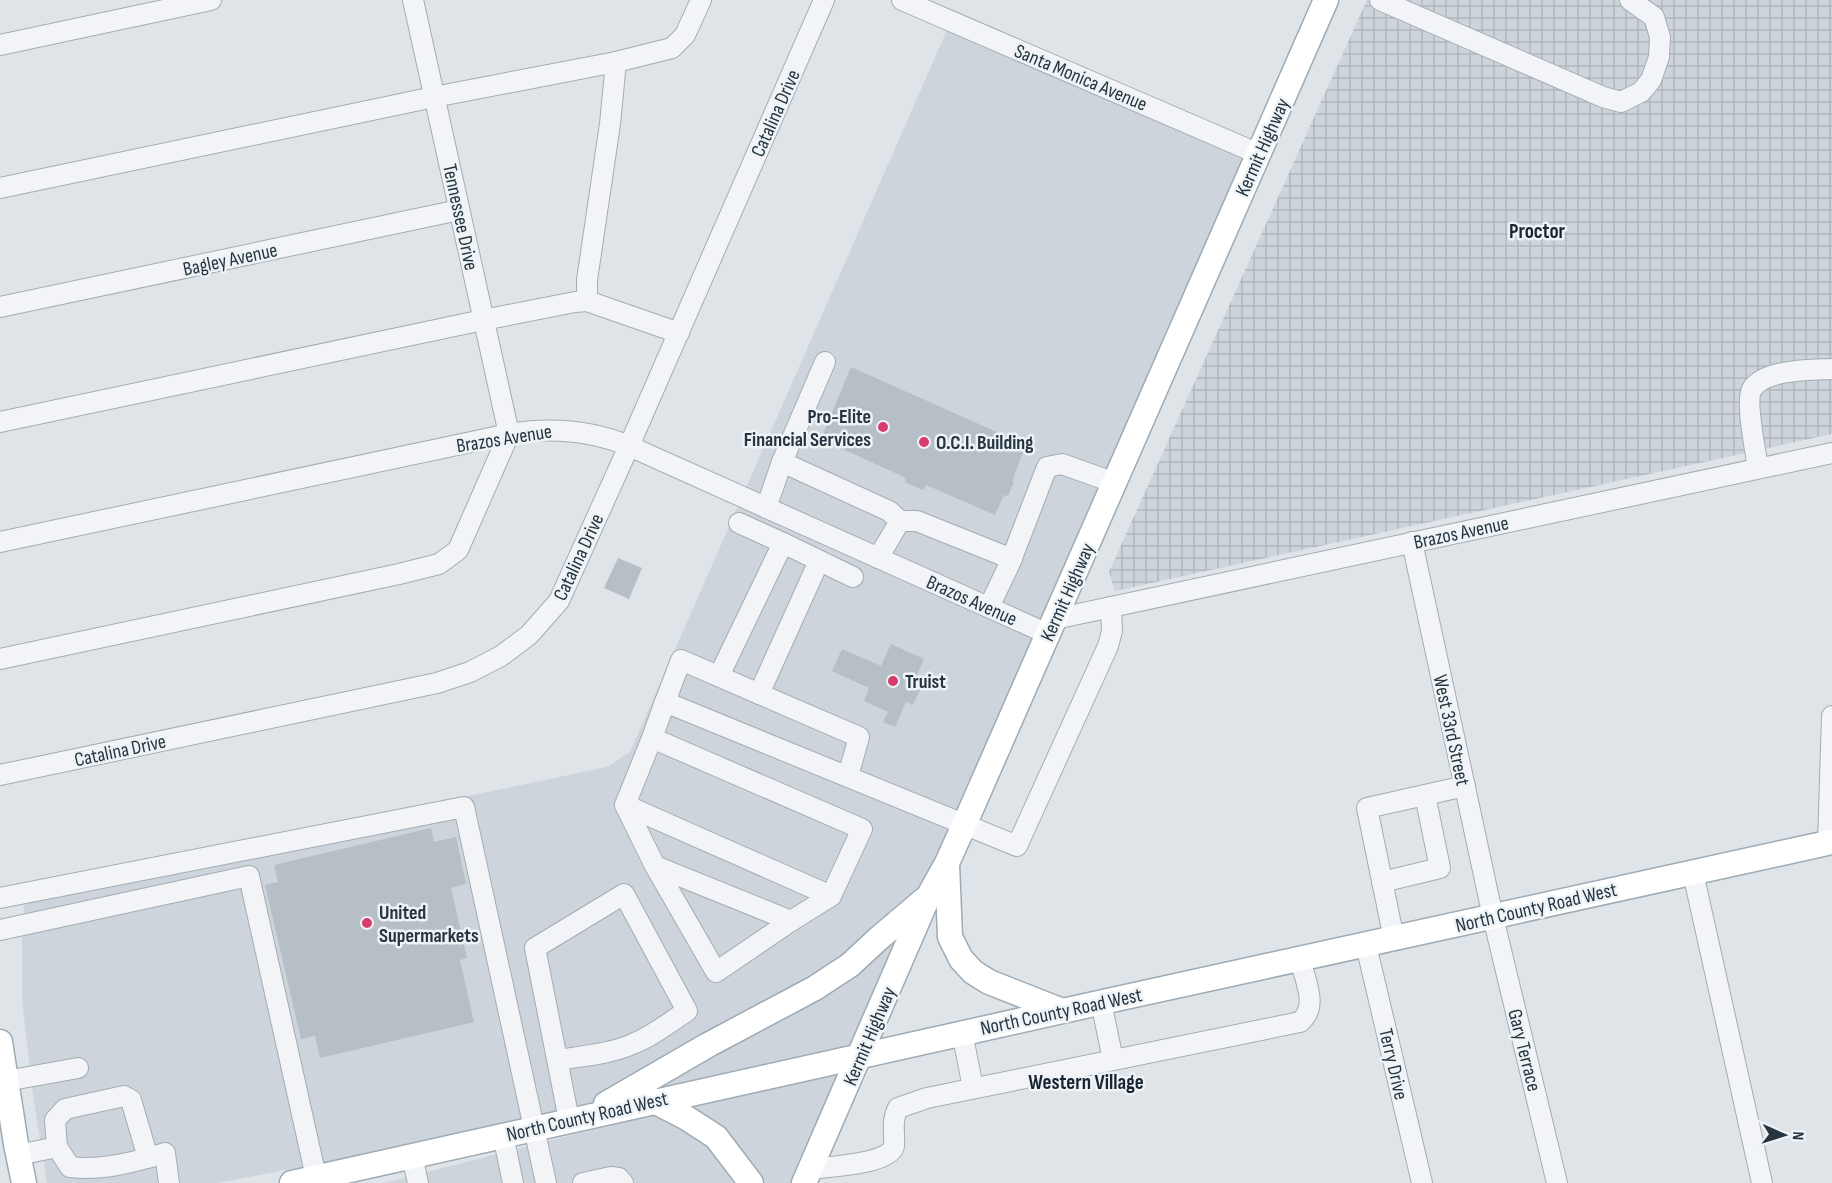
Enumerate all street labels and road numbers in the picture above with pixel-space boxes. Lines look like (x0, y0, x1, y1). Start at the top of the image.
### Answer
street label: Santa Monica Avenue (1011, 39, 1151, 117)
street label: Catalina Drive (746, 66, 806, 161)
street label: Kermit Highway (1231, 94, 1295, 200)
street label: Tennessee Drive (437, 162, 483, 273)
street label: Bagley Avenue (181, 238, 280, 282)
street label: Brazos Avenue (455, 420, 554, 458)
street label: Catalina Drive (548, 510, 609, 605)
street label: Brazos Avenue (1412, 511, 1511, 555)
street label: Kermit Highway (1036, 539, 1100, 645)
street label: Brazos Avenue (923, 570, 1021, 631)
street label: West 33rd Street (1428, 672, 1475, 788)
street label: Catalina Drive (72, 730, 168, 772)
street label: North County Road West (1453, 878, 1619, 938)
street label: Kermit Highway (838, 983, 902, 1089)
street label: North County Road West (978, 983, 1144, 1041)
street label: Gary Terrace (1502, 1007, 1546, 1094)
street label: Terry Drive (1373, 1026, 1413, 1102)
street label: North County Road West (504, 1087, 670, 1147)

